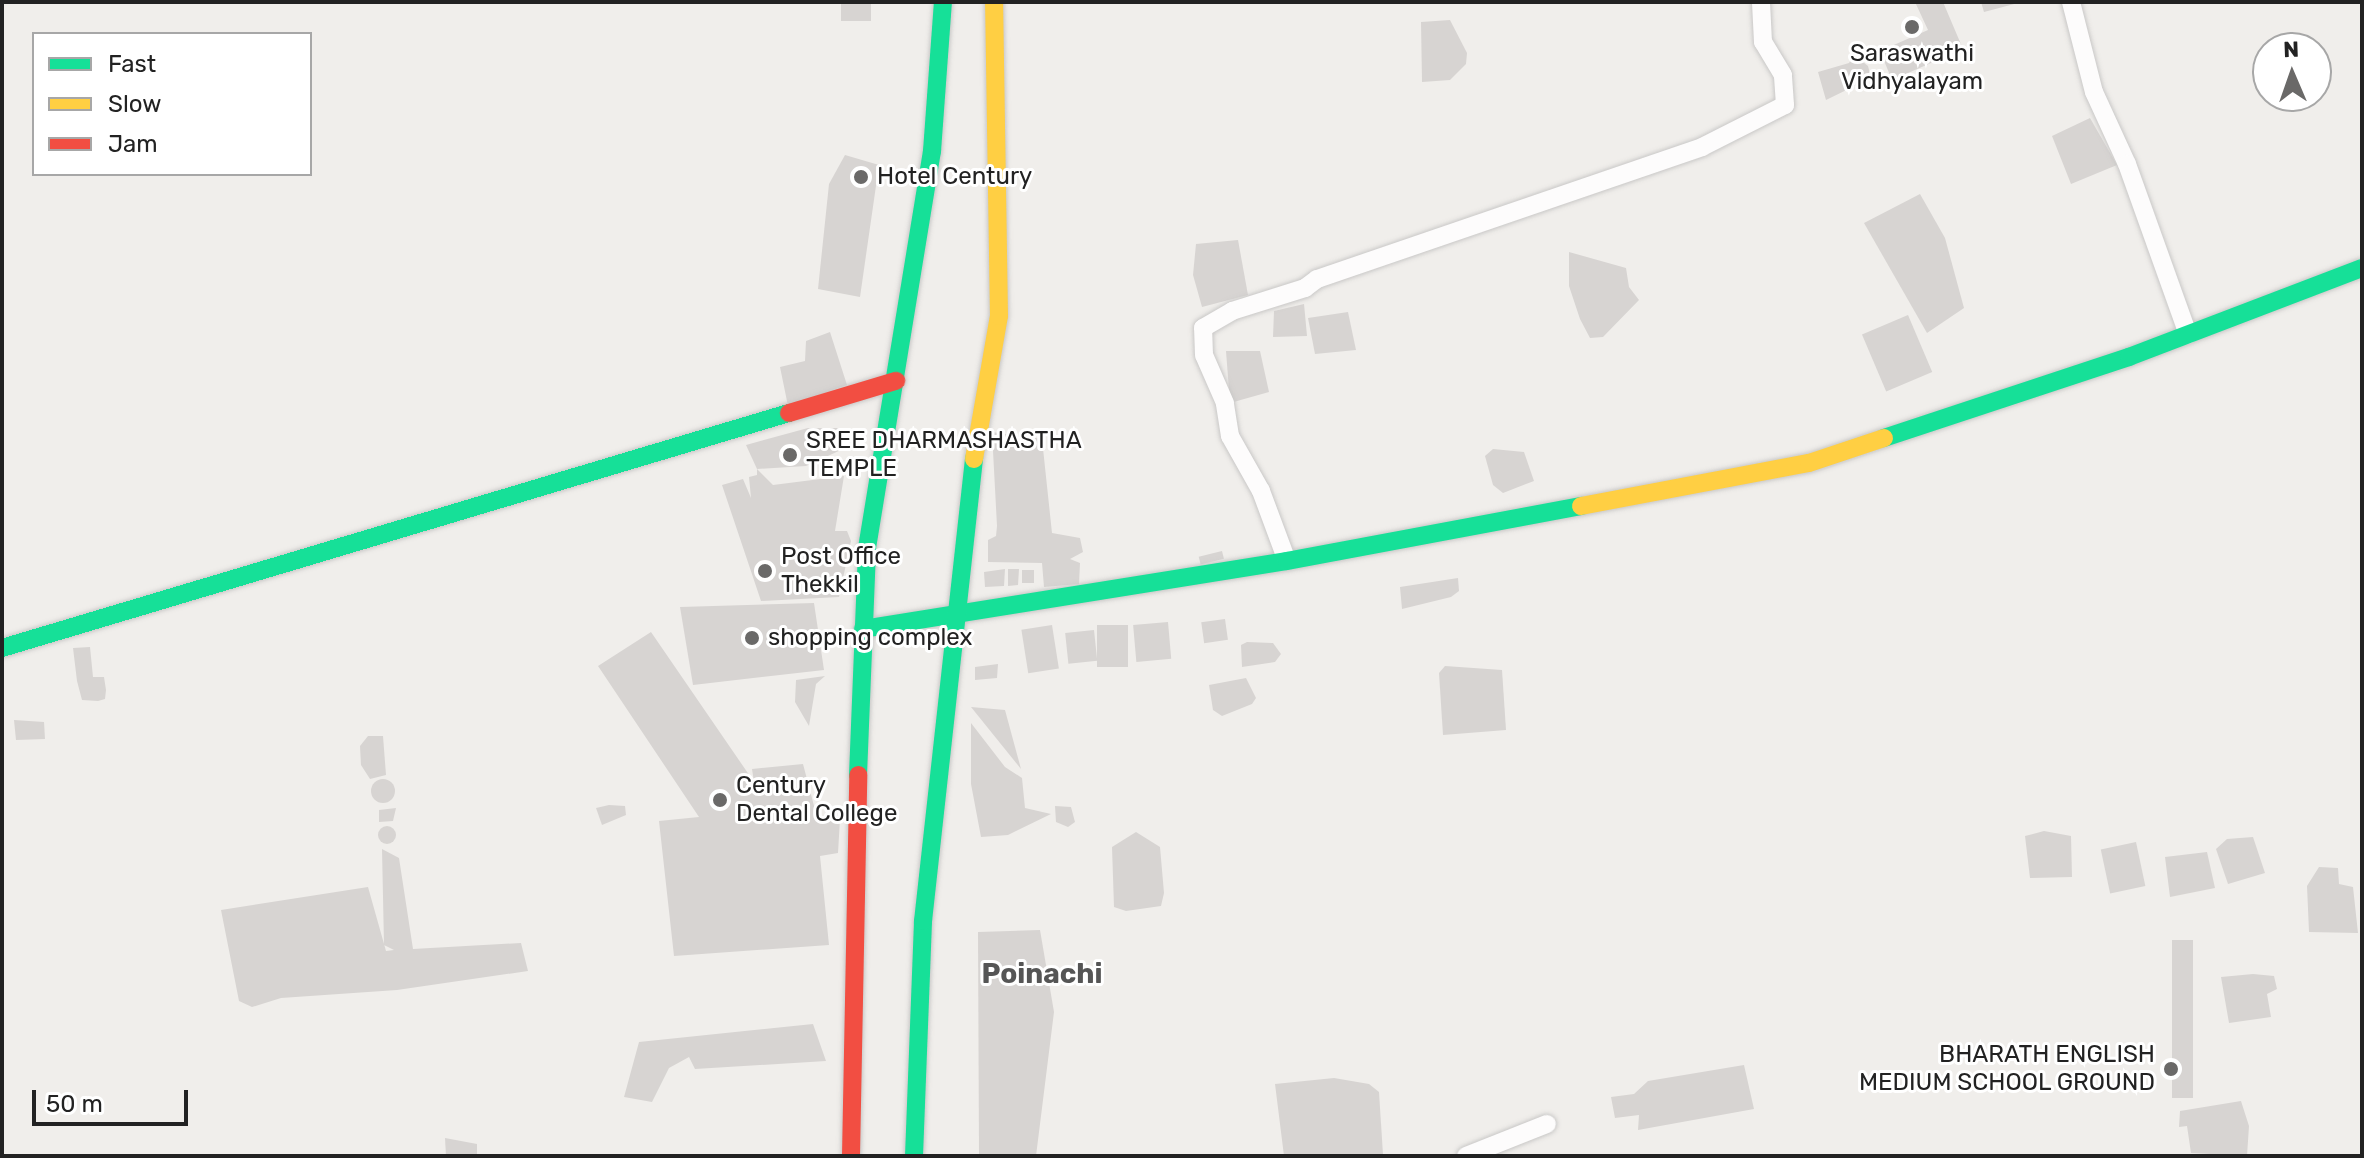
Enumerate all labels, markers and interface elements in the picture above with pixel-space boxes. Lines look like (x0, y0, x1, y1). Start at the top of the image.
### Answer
marker: Saraswathi Vidhyalayam (1903, 18, 1921, 36)
legend (32, 32, 312, 176)
north arrow (2252, 32, 2332, 112)
text: N (2283, 36, 2300, 63)
place label: Saraswathi Vidhyalayam (1841, 40, 1983, 96)
text: Fast (108, 50, 156, 78)
text: Slow (108, 90, 161, 118)
text: Jam (108, 130, 158, 158)
place label: Hotel Century (877, 163, 1032, 191)
marker: Hotel Century (852, 168, 870, 186)
place label: SREE DHARMASHASTHA TEMPLE (806, 427, 1082, 483)
marker: SREE DHARMASHASTHA TEMPLE (781, 446, 799, 464)
place label: Post Office Thekkil (781, 543, 901, 599)
marker: Post Office Thekkil (756, 562, 774, 580)
place label: shopping complex (768, 624, 972, 652)
marker: shopping complex (743, 629, 761, 647)
place label: Century Dental College (736, 772, 897, 828)
marker: Century Dental College (711, 791, 729, 809)
district label: Poinachi (981, 957, 1103, 991)
place label: BHARATH ENGLISH MEDIUM SCHOOL GROUND (1858, 1041, 2155, 1097)
marker: BHARATH ENGLISH MEDIUM SCHOOL GROUND (2162, 1060, 2180, 1078)
scale bar (36, 1074, 192, 1124)
text: 50 m (46, 1090, 103, 1118)

